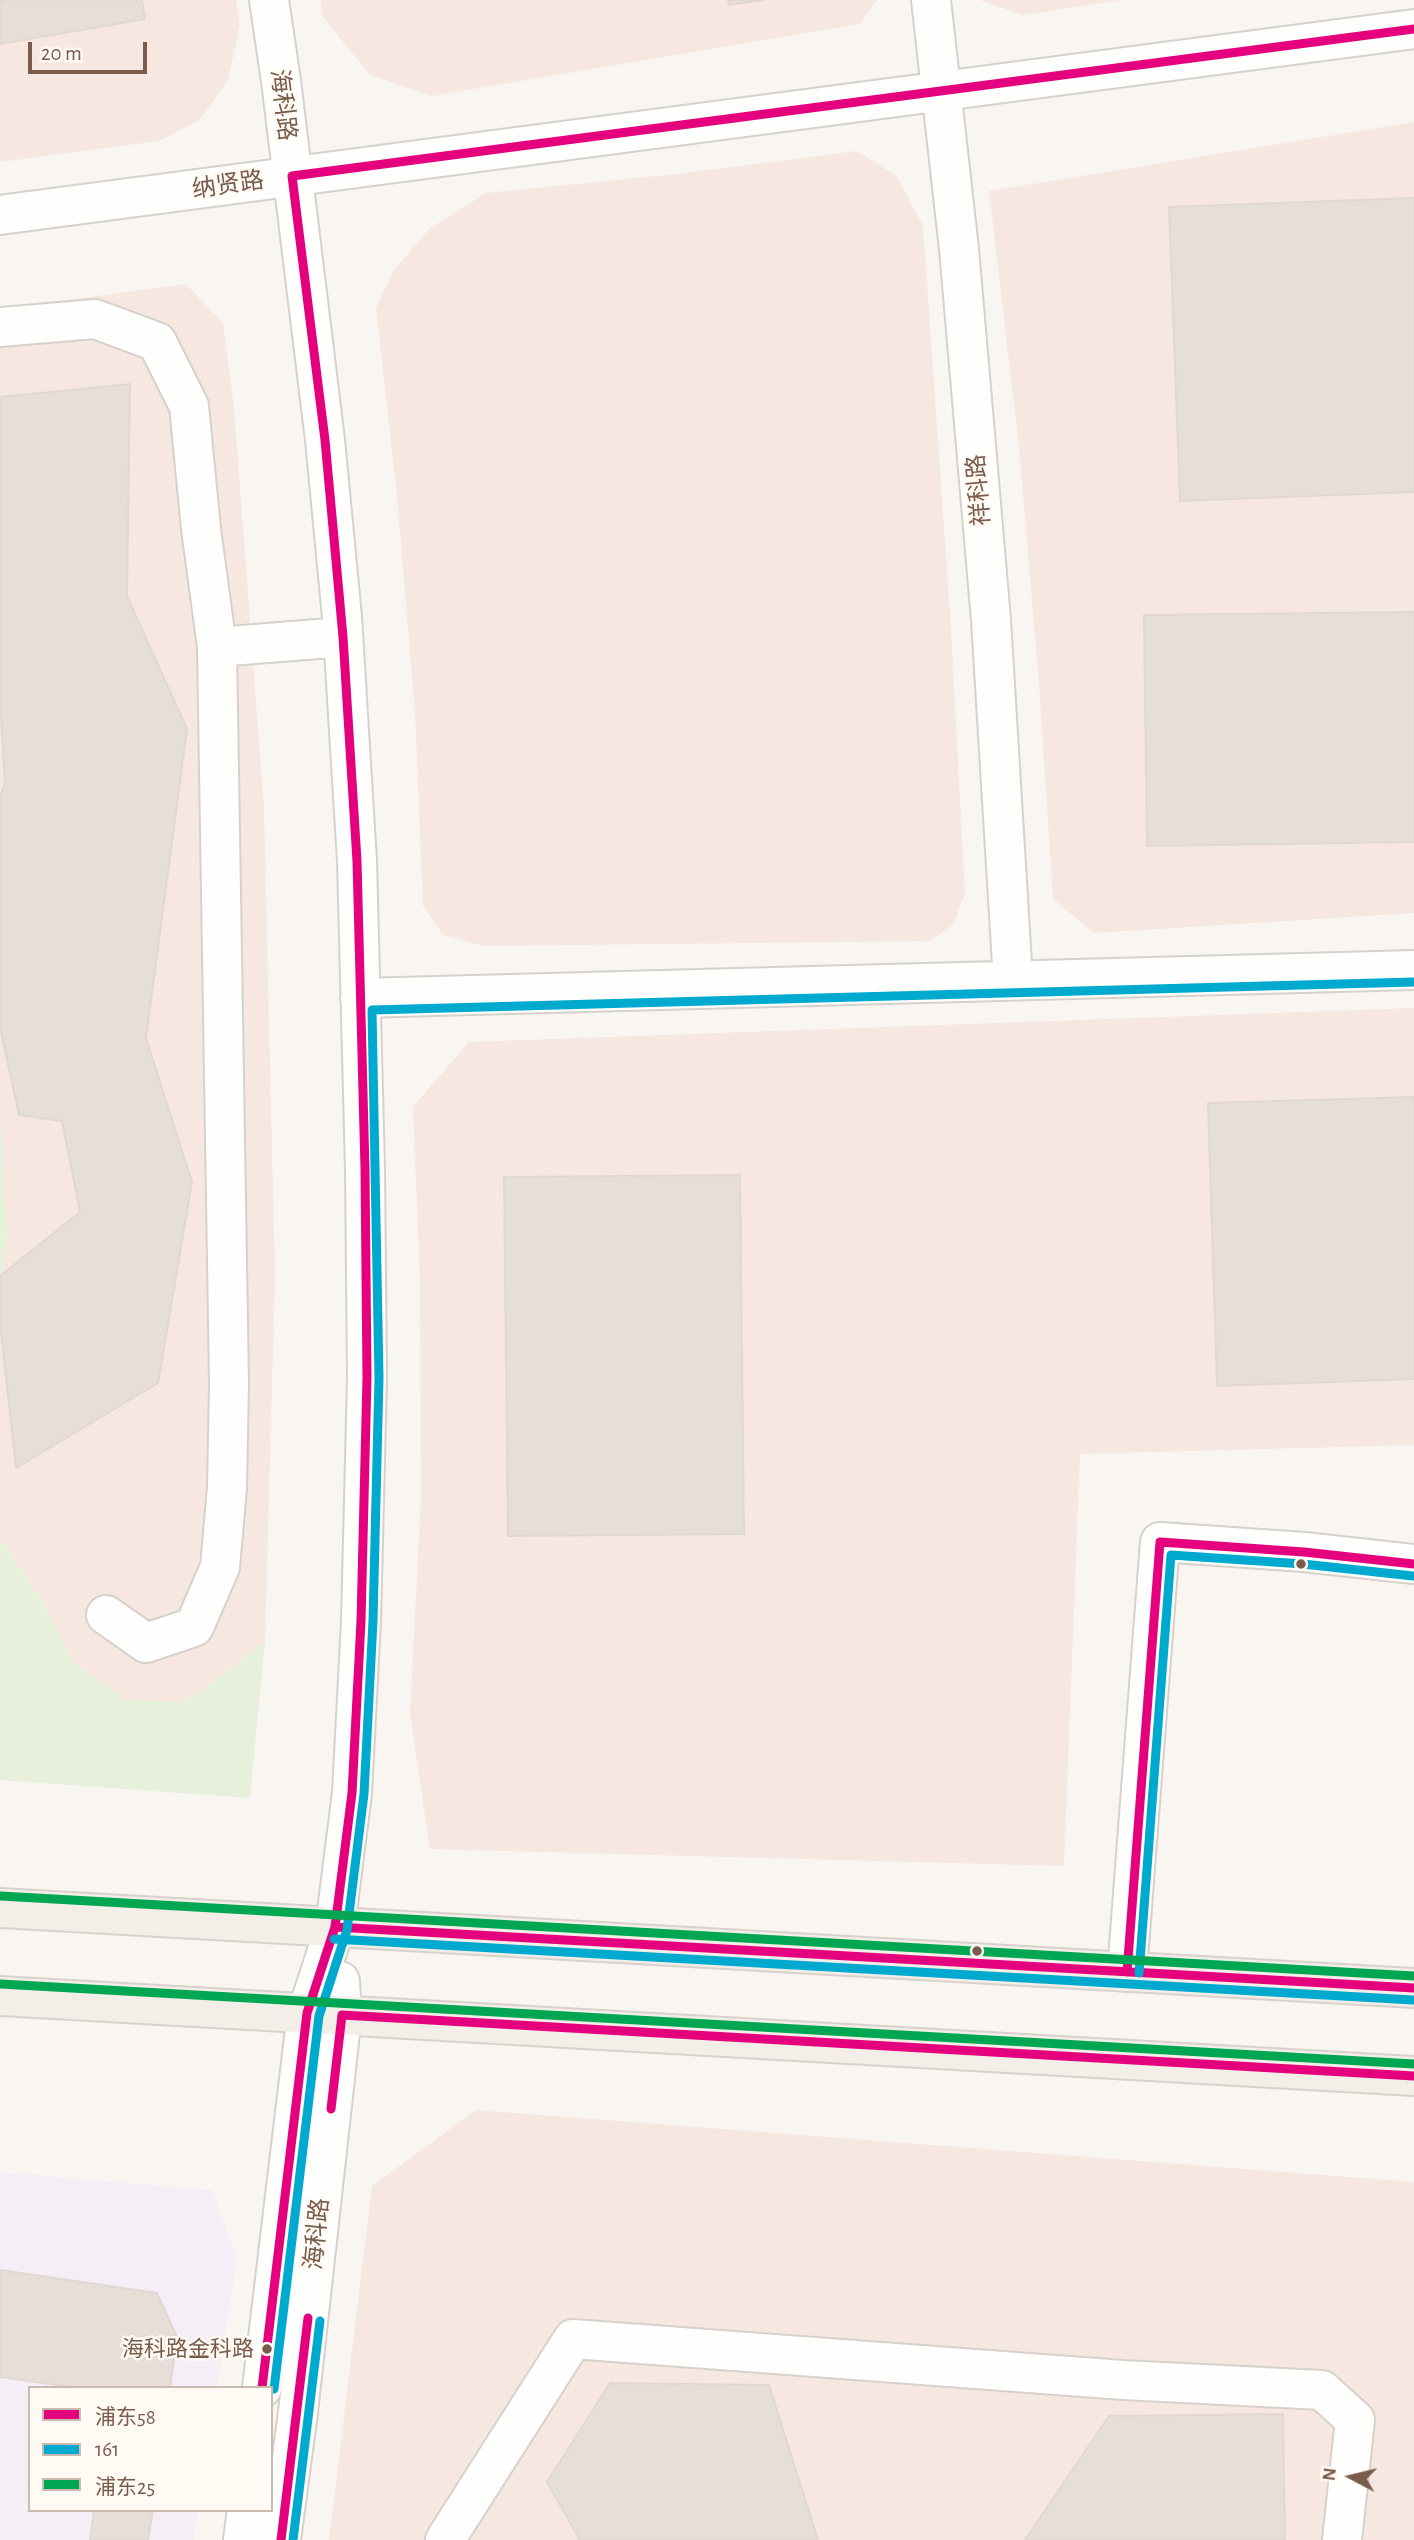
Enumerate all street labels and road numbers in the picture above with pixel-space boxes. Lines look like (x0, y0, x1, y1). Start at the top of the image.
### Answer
street label: 海科路 (264, 68, 302, 142)
street label: 纳贤路 (190, 166, 266, 204)
street label: 祥科路 (962, 453, 996, 527)
street label: 海科路 (299, 2197, 335, 2271)

